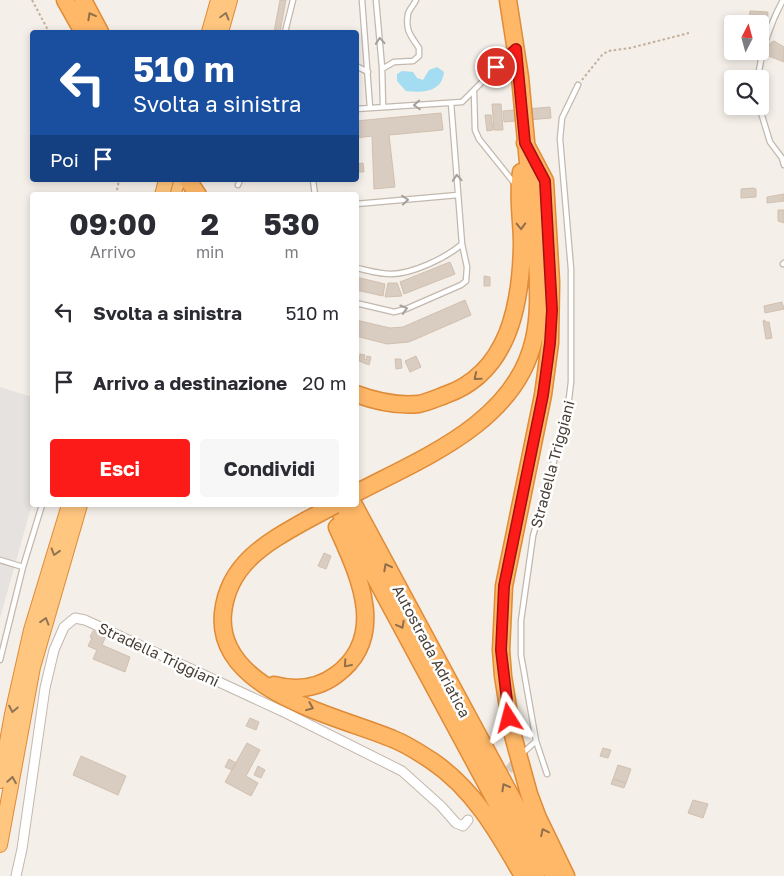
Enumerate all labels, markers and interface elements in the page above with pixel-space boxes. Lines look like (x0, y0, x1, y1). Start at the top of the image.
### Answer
one-way arrow (88, 13, 98, 22)
one-way arrow (220, 13, 230, 21)
north arrow (724, 15, 769, 60)
map controls (724, 15, 769, 115)
one-way arrow (374, 37, 385, 45)
pin (475, 46, 517, 88)
text: 510 m (133, 48, 235, 90)
icon: left (50, 50, 115, 115)
icon: arrive (482, 53, 510, 81)
button: search (724, 70, 769, 115)
text: Svolta a sinistra (133, 90, 301, 117)
one-way arrow (413, 99, 421, 110)
icon: arrive (89, 145, 117, 173)
text: Poi (50, 148, 79, 171)
one-way arrow (451, 174, 462, 182)
one-way arrow (401, 195, 409, 206)
text: 09:00 (69, 206, 157, 242)
text: 2 (201, 206, 219, 242)
text: 530 (264, 206, 320, 242)
one-way arrow (516, 223, 526, 231)
text: Arrivo (90, 242, 136, 262)
text: min (196, 242, 224, 262)
text: m (285, 242, 299, 262)
icon: left (50, 298, 78, 326)
text: Svolta a sinistra (93, 301, 242, 324)
text: 510 m (285, 301, 339, 324)
one-way arrow (399, 305, 407, 315)
icon: arrive (50, 368, 78, 396)
text: Arrivo a destinazione (93, 371, 287, 394)
text: 20 m (302, 371, 347, 394)
one-way arrow (474, 371, 483, 379)
street label: Stradella Triggiani (526, 398, 578, 530)
button: Esci (50, 439, 190, 497)
button: Condividi (200, 439, 339, 497)
one-way arrow (50, 547, 60, 555)
one-way arrow (383, 563, 393, 572)
street label: Autostrada Adriatica (389, 582, 475, 720)
one-way arrow (40, 617, 50, 625)
street label: Stradella Triggiani (96, 618, 222, 690)
one-way arrow (395, 620, 405, 629)
one-way arrow (344, 658, 353, 667)
position arrow (482, 691, 534, 743)
one-way arrow (305, 701, 314, 712)
one-way arrow (8, 704, 19, 713)
one-way arrow (7, 775, 17, 784)
one-way arrow (502, 783, 512, 792)
one-way arrow (540, 828, 550, 837)

